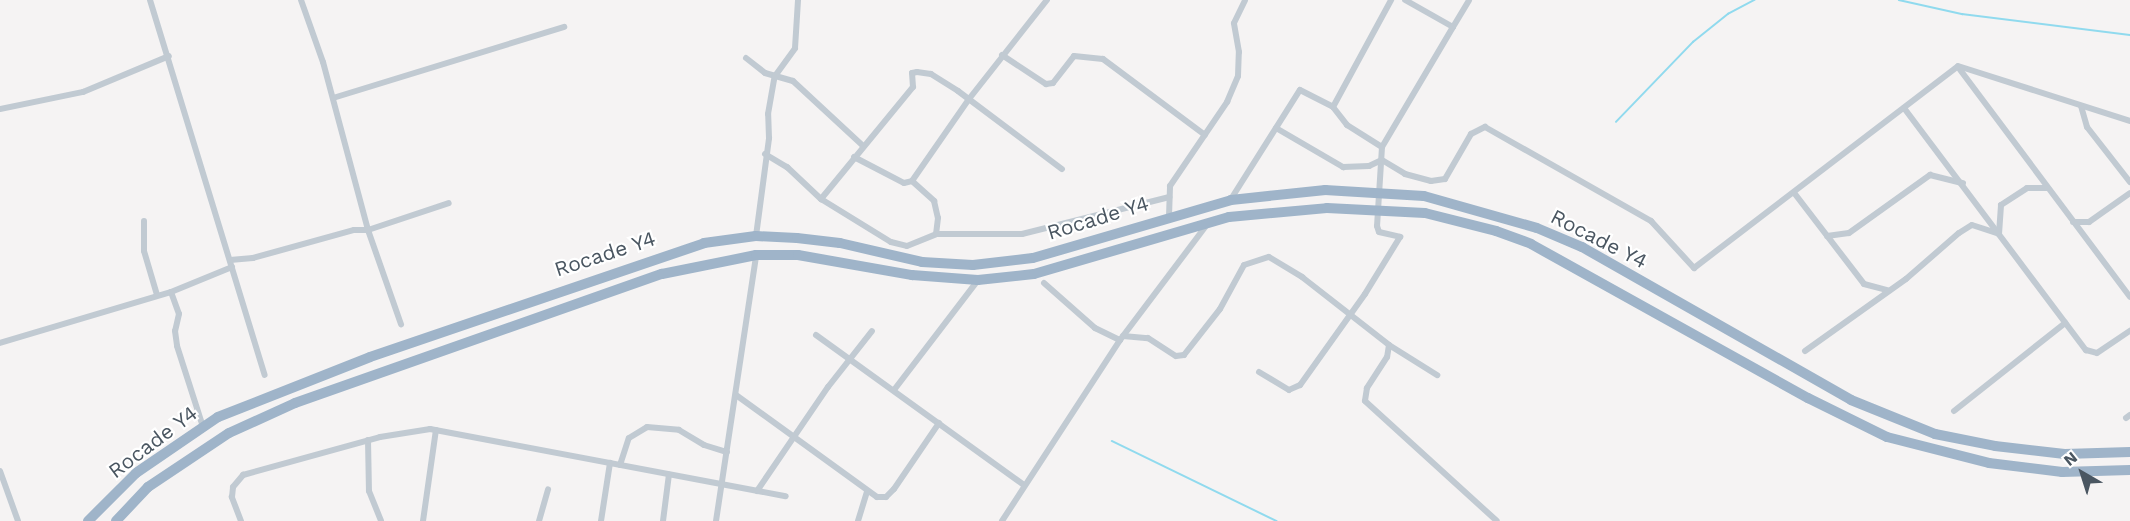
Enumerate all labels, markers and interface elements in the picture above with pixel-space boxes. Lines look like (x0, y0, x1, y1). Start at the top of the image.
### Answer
street label: Rocade Y4 (1044, 190, 1152, 246)
street label: Rocade Y4 (1546, 204, 1652, 274)
street label: Rocade Y4 (551, 226, 659, 282)
street label: Rocade Y4 (103, 400, 203, 484)
north arrow (2052, 443, 2112, 503)
text: N (2060, 448, 2081, 470)

